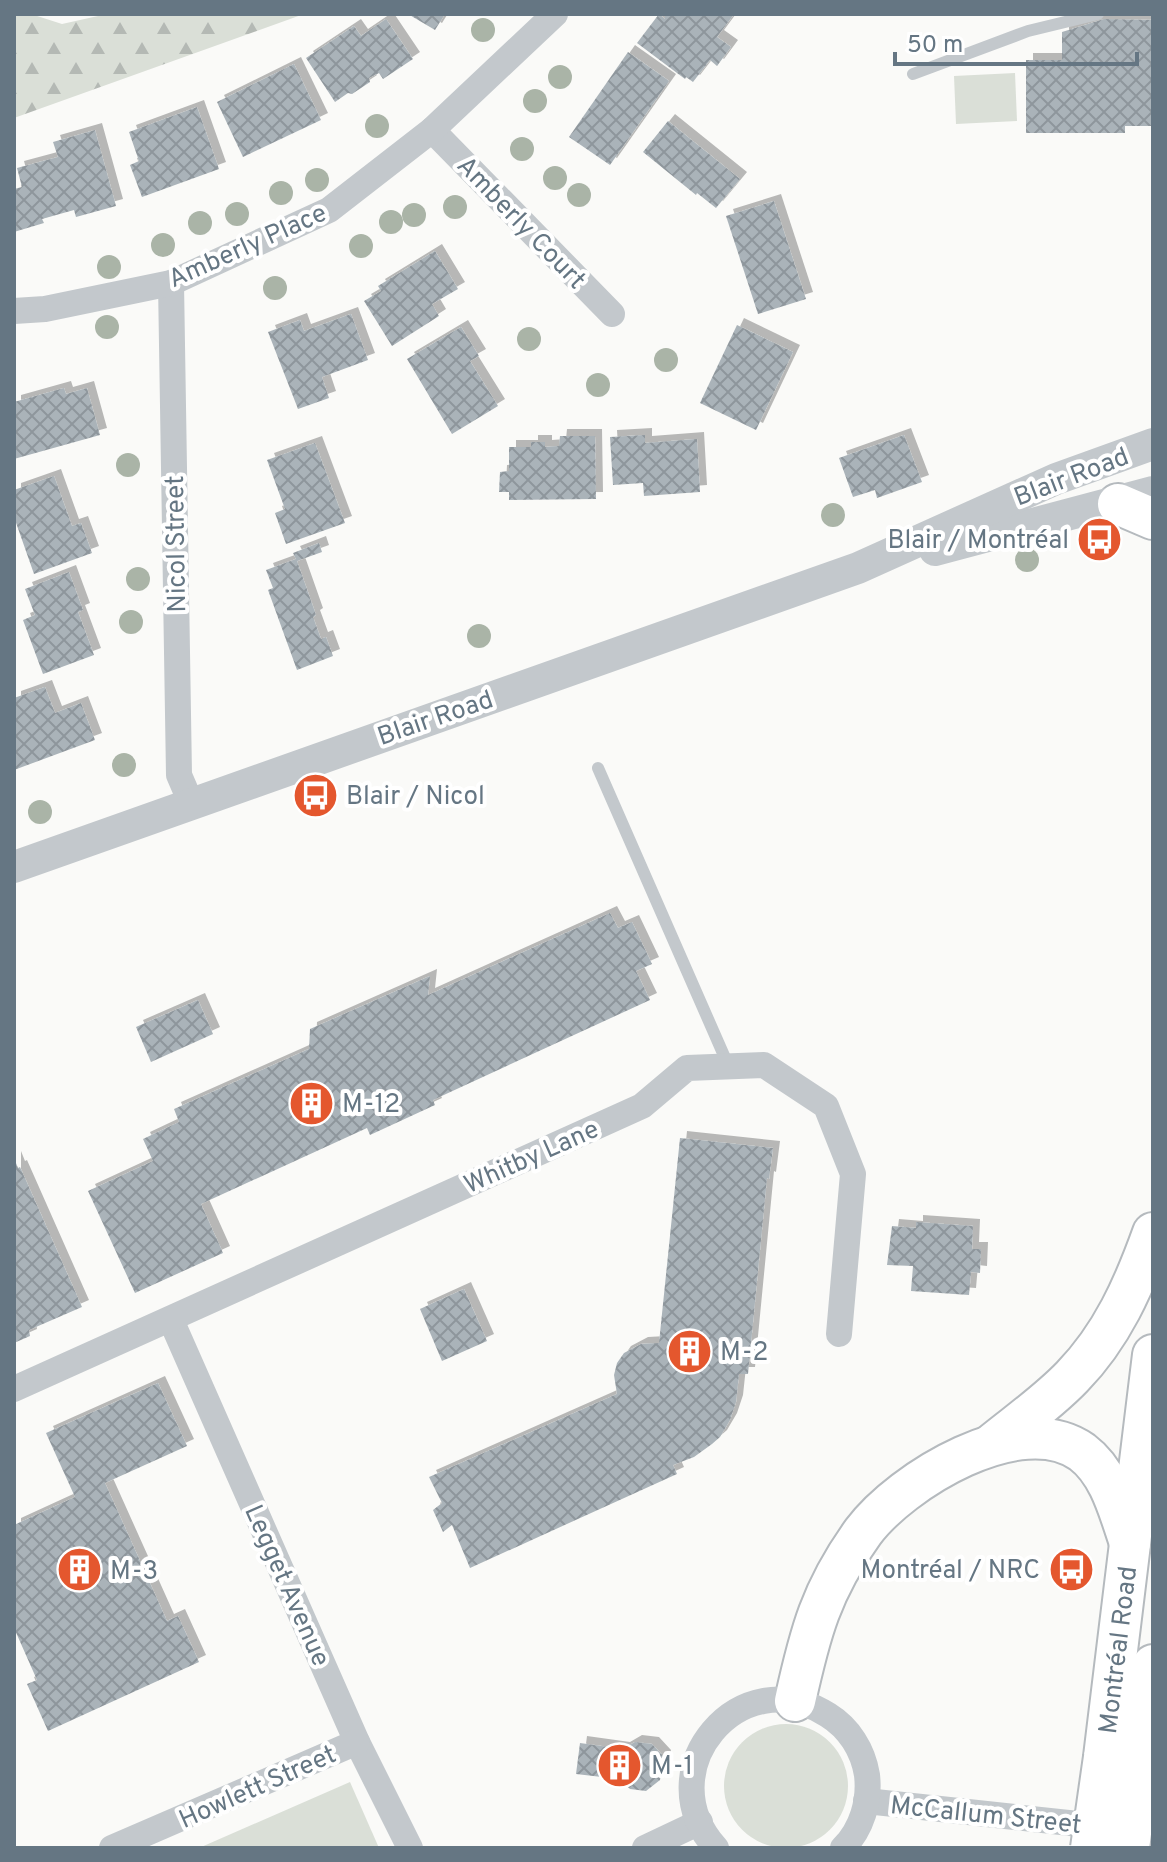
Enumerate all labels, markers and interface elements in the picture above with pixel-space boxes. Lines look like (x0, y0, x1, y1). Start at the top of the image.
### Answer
scale bar (895, 16, 1137, 66)
text: 50 m (907, 31, 963, 61)
street label: Amberly Court (449, 150, 592, 297)
street label: Amberly Place (164, 198, 332, 297)
street label: Blair Road (1010, 441, 1134, 515)
street label: Nicol Street (160, 475, 195, 613)
bus stop icon: Blair / Montréal (1076, 515, 1124, 563)
place label: Blair / Montréal (887, 525, 1069, 558)
street label: Blair Road (373, 684, 498, 755)
bus stop icon: Blair / Nicol (291, 771, 339, 819)
place label: Blair / Nicol (346, 781, 485, 814)
building icon: M-12 (287, 1079, 335, 1127)
place label: M-12 (342, 1089, 400, 1122)
street label: Whitby Lane (459, 1114, 605, 1203)
building icon: M-2 (665, 1327, 713, 1375)
place label: M-2 (720, 1337, 768, 1370)
street label: Legget Avenue (235, 1500, 336, 1672)
bus stop icon: Montréal / NRC (1047, 1545, 1095, 1593)
building icon: M-3 (55, 1546, 103, 1594)
place label: Montréal / NRC (861, 1555, 1040, 1588)
place label: M-3 (110, 1556, 158, 1589)
street label: Montréal Road (1093, 1564, 1146, 1736)
street label: Howlett Street (174, 1739, 342, 1838)
building icon: M-1 (596, 1741, 644, 1789)
place label: M-1 (651, 1751, 693, 1784)
street label: McCallum Street (888, 1790, 1083, 1843)

